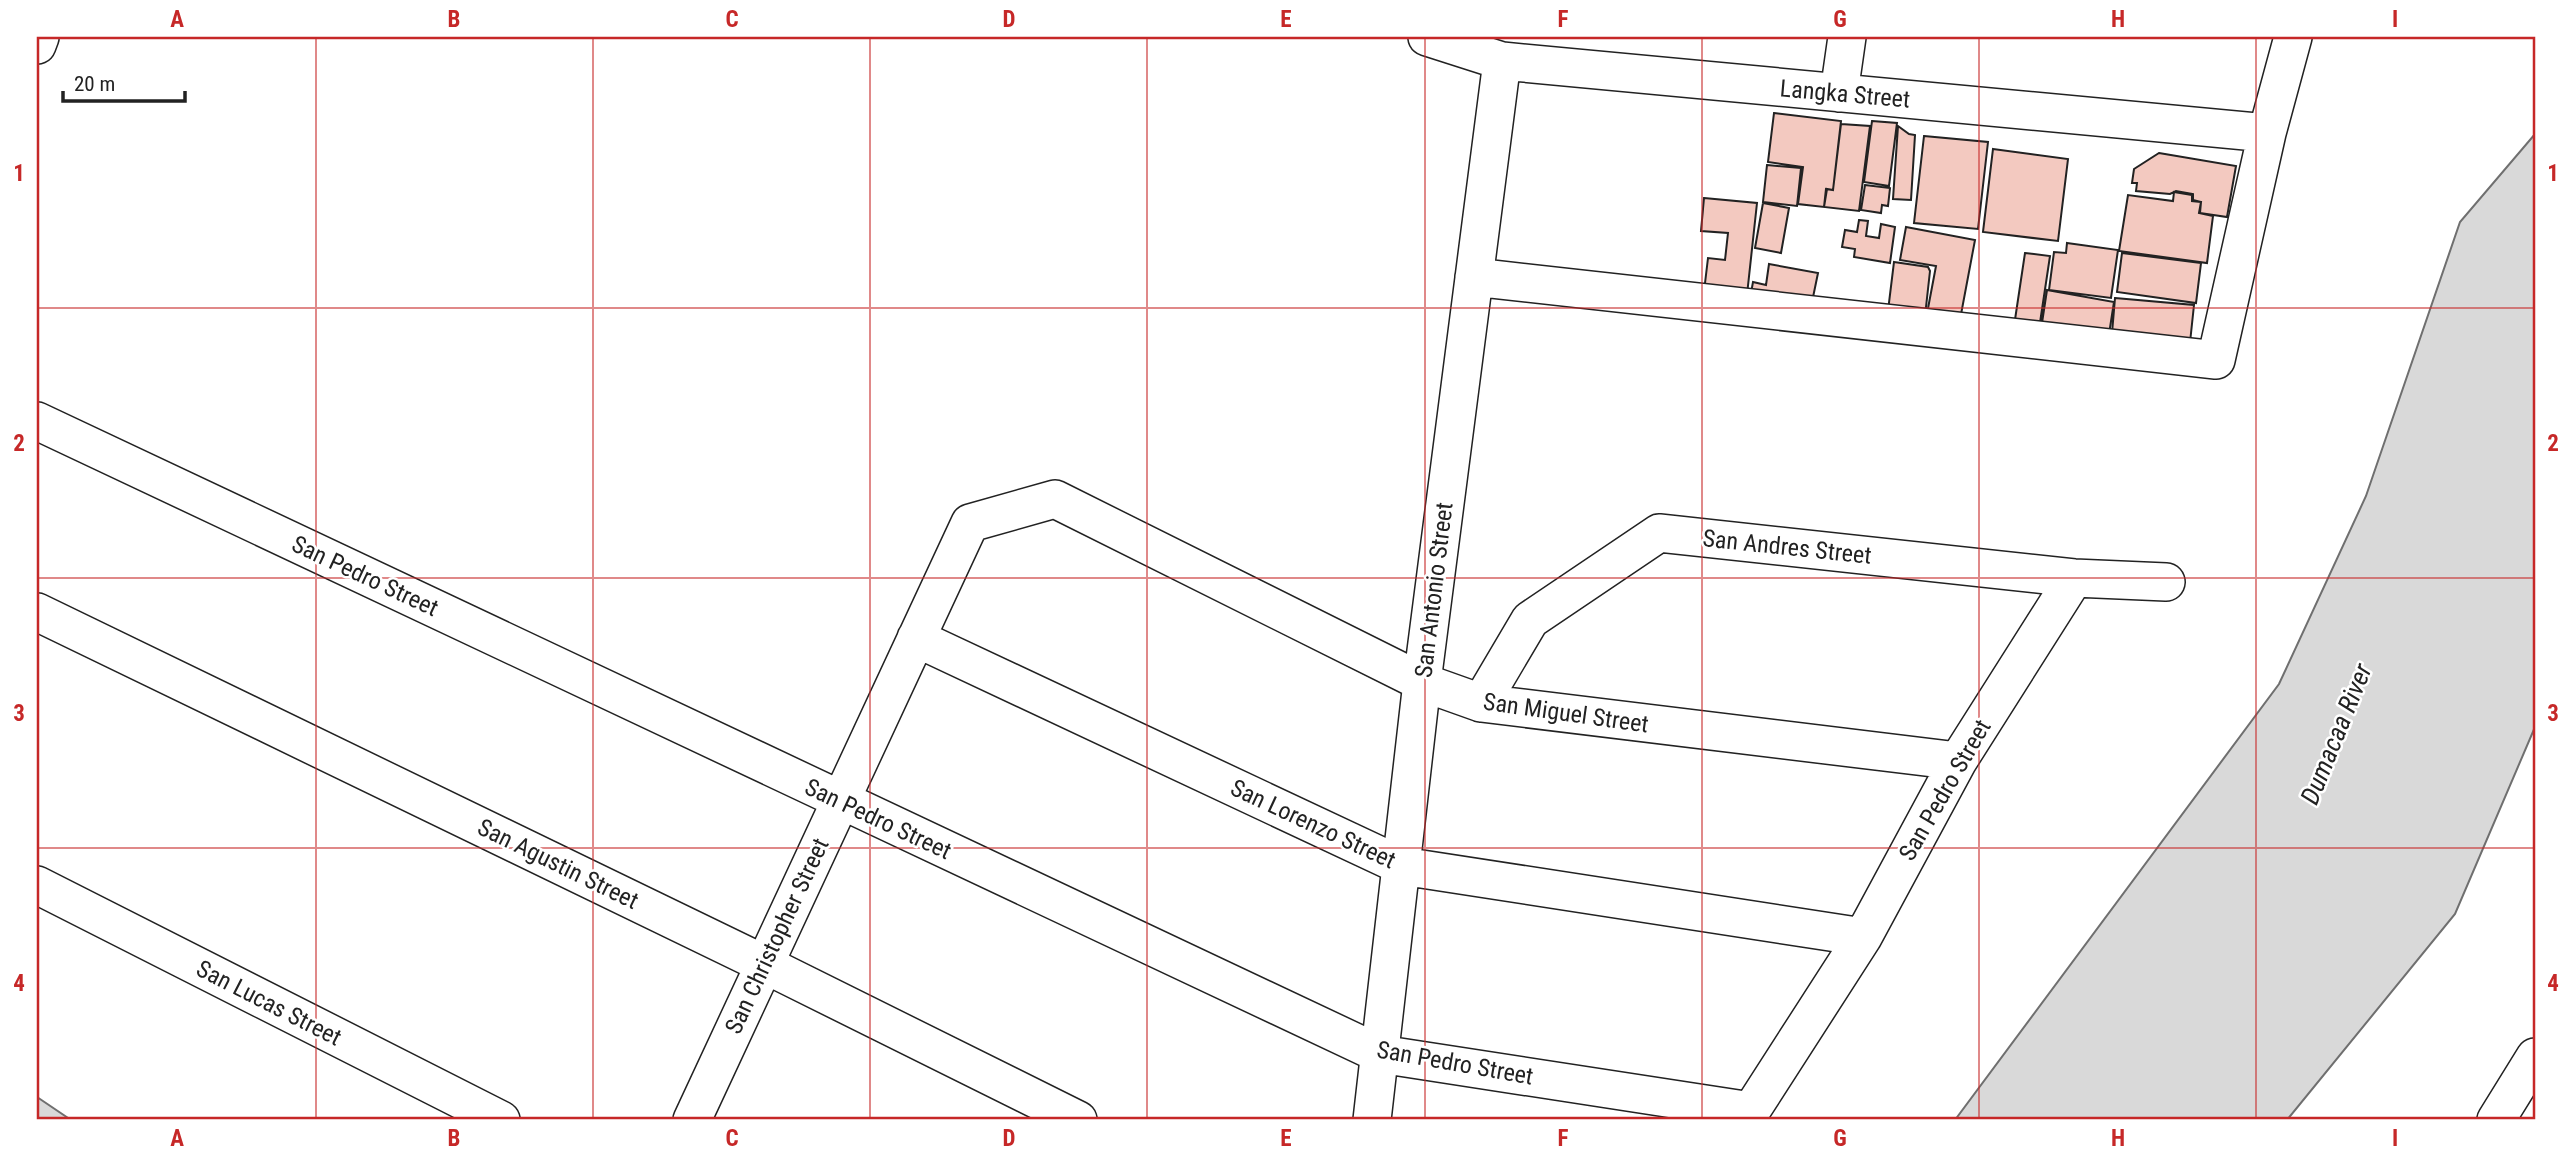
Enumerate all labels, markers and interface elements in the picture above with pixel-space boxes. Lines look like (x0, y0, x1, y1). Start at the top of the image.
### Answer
text: A (170, 6, 184, 33)
text: B (448, 6, 460, 33)
text: C (725, 6, 739, 33)
text: D (1003, 6, 1016, 33)
text: E (1280, 6, 1292, 33)
text: F (1558, 6, 1569, 33)
text: G (1833, 6, 1847, 33)
text: H (2111, 6, 2125, 33)
text: I (2392, 6, 2398, 33)
scale bar (63, 60, 186, 104)
text: 20 m (74, 72, 115, 96)
street label: Langka Street (1779, 74, 1911, 114)
text: 1 (13, 160, 25, 187)
text: 1 (2547, 160, 2559, 187)
text: 2 (13, 430, 25, 457)
text: 2 (2547, 430, 2559, 457)
street label: San Antonio Street (1409, 501, 1459, 679)
street label: San Andres Street (1701, 524, 1873, 570)
street label: San Pedro Street (287, 530, 443, 622)
water label: Dumacaa River (2294, 658, 2378, 809)
street label: San Miguel Street (1482, 688, 1650, 738)
text: 3 (13, 700, 25, 727)
text: 3 (2547, 700, 2559, 727)
street label: San Pedro Street (1893, 714, 1997, 866)
street label: San Pedro Street (800, 773, 956, 865)
street label: San Lorenzo Street (1226, 774, 1400, 874)
street label: San Agustin Street (473, 813, 643, 915)
street label: San Christopher Street (719, 834, 835, 1038)
street label: San Lucas Street (192, 954, 346, 1052)
text: 4 (13, 970, 25, 997)
text: 4 (2547, 970, 2559, 997)
street label: San Pedro Street (1375, 1035, 1535, 1091)
text: A (170, 1125, 184, 1152)
text: B (448, 1125, 460, 1152)
text: C (725, 1125, 739, 1152)
text: D (1003, 1125, 1016, 1152)
text: E (1280, 1125, 1292, 1152)
text: F (1558, 1125, 1569, 1152)
text: G (1833, 1125, 1847, 1152)
text: H (2111, 1125, 2125, 1152)
text: I (2392, 1125, 2398, 1152)

